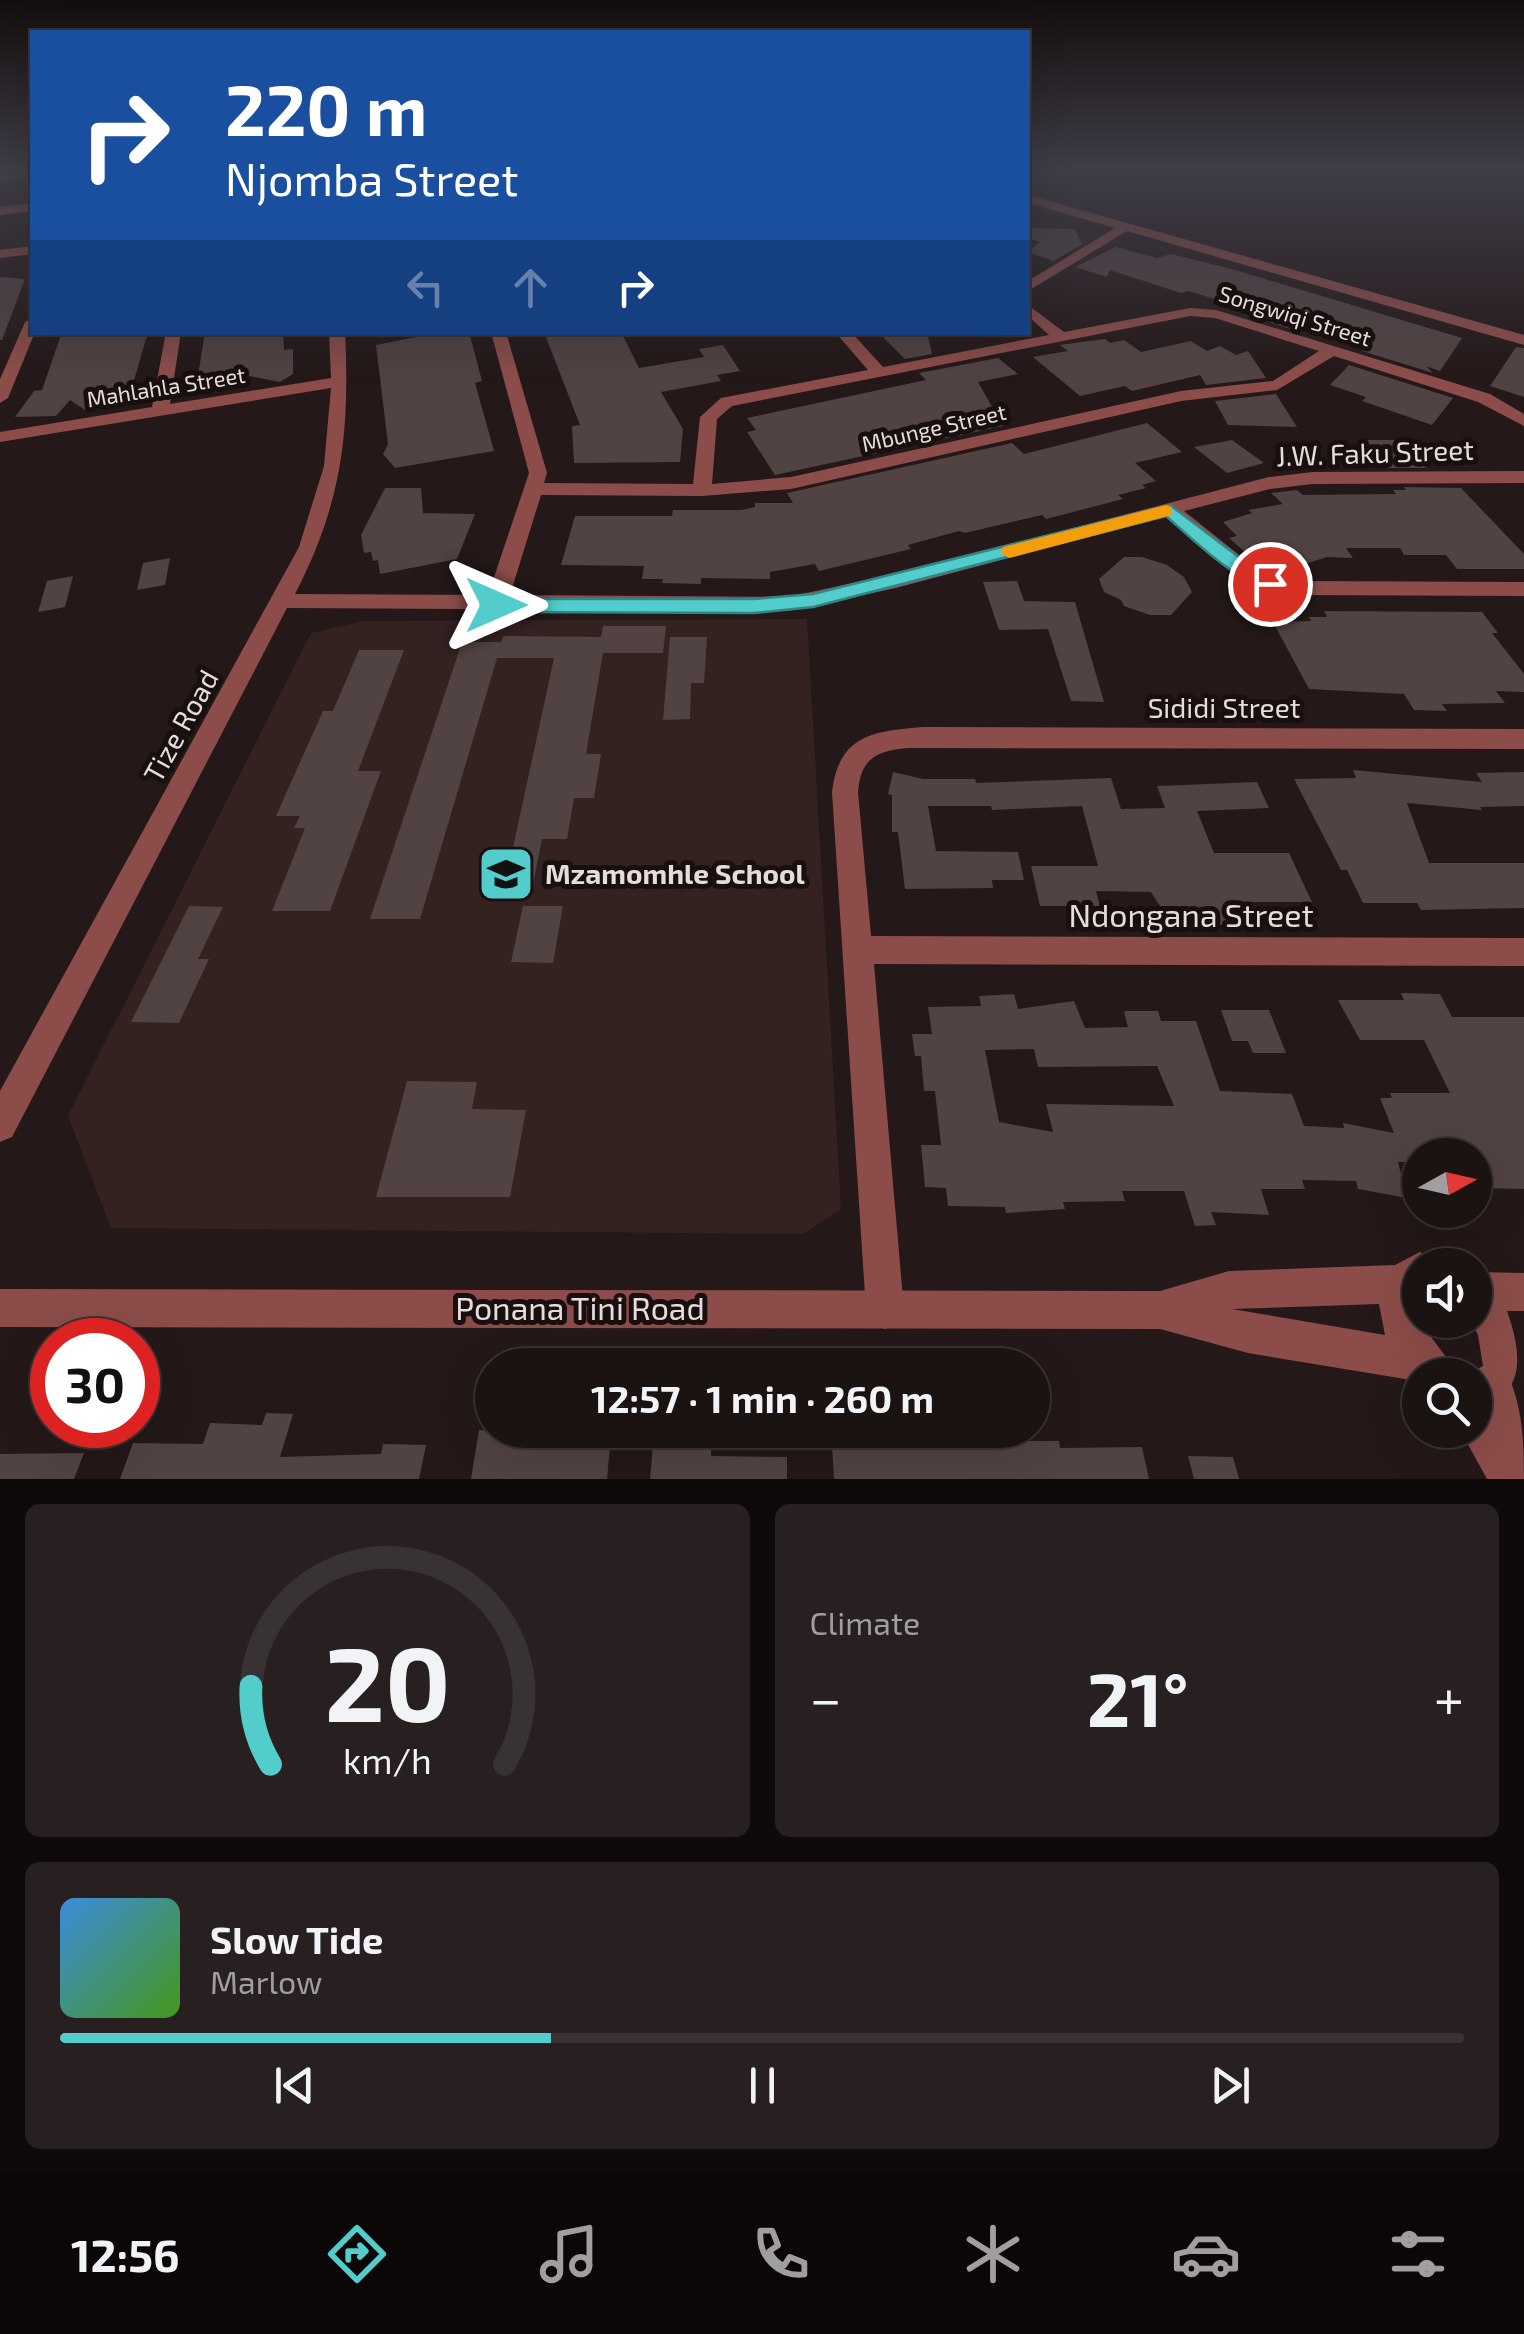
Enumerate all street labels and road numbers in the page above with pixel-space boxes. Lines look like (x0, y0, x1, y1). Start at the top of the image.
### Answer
street label: Songwiqi Street (1216, 280, 1374, 351)
street label: Mahlahla Street (85, 361, 247, 411)
street label: Mbunge Street (859, 398, 1008, 456)
street label: J.W. Faku Street (1276, 432, 1474, 472)
street label: Tize Road (135, 663, 225, 788)
street label: Sididi Street (1148, 690, 1300, 724)
street label: Ndongana Street (1068, 895, 1314, 933)
street label: Ponana Tini Road (455, 1288, 705, 1326)

